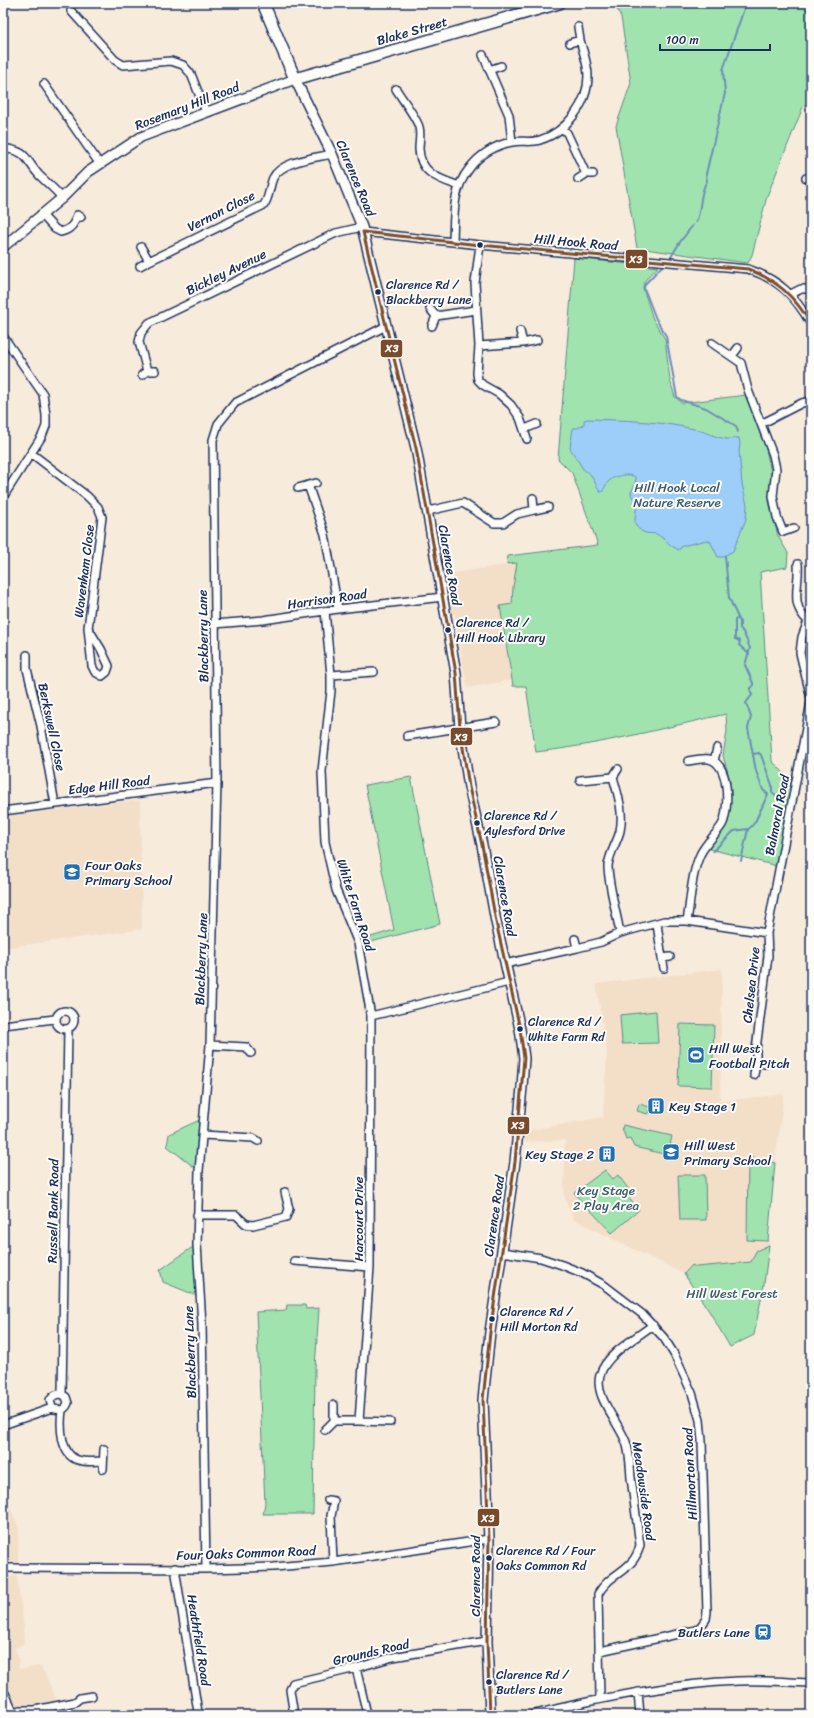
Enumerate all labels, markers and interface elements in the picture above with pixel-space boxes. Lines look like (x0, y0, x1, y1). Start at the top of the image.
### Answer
street label: Blake Street (374, 10, 450, 52)
scale bar (660, 26, 770, 52)
text: 100 m (666, 29, 699, 51)
street label: Rosemary Hill Road (131, 75, 244, 137)
street label: Clarence Road (330, 136, 383, 221)
street label: Vernon Close (183, 184, 259, 238)
street label: Hill Hook Road (533, 227, 620, 257)
unlabelled marker (475, 240, 485, 250)
street label: Bickley Avenue (182, 242, 271, 301)
line badge: X3 (625, 249, 648, 269)
text: X3 (628, 250, 644, 269)
place label: Clarence Rd / Blackberry Lane (386, 274, 472, 311)
marker: Clarence Rd / Blackberry Lane (373, 287, 383, 297)
line badge: X3 (380, 339, 403, 358)
text: X3 (384, 339, 400, 358)
park label: Hill Hook Local Nature Reserve (633, 476, 721, 514)
street label: Wavenham Close (67, 523, 101, 619)
street label: Clarence Road (432, 523, 469, 608)
street label: Harrison Road (286, 582, 369, 616)
street label: Blackberry Lane (191, 589, 215, 683)
place label: Clarence Rd / Hill Hook Library (456, 612, 546, 649)
marker: Clarence Rd / Hill Hook Library (443, 625, 453, 635)
street label: Berkswell Close (31, 681, 73, 774)
line badge: X3 (450, 727, 473, 746)
text: X3 (453, 728, 469, 747)
street label: Edge Hill Road (67, 768, 152, 801)
street label: Balmoral Road (758, 772, 796, 857)
place label: Clarence Rd / Aylesford Drive (483, 805, 566, 842)
marker: Clarence Rd / Aylesford Drive (472, 818, 482, 828)
place label: Four Oaks Primary School (85, 854, 172, 892)
street label: Clarence Road (487, 854, 524, 939)
street label: White Farm Road (330, 856, 382, 955)
school or university icon: Four Oaks Primary School (62, 862, 82, 882)
street label: Blackberry Lane (188, 912, 214, 1006)
street label: Chelsea Drive (736, 945, 766, 1024)
place label: Clarence Rd / White Farm Rd (528, 1011, 605, 1048)
marker: Clarence Rd / White Farm Rd (515, 1024, 525, 1034)
place label: Hill West Football Pitch (709, 1037, 790, 1075)
sports icon: Hill West Football Pitch (686, 1045, 706, 1065)
place label: Key Stage 1 (669, 1095, 736, 1118)
building icon: Key Stage 1 (646, 1096, 666, 1116)
line badge: X3 (507, 1116, 530, 1135)
text: X3 (510, 1116, 526, 1135)
place label: Hill West Primary School (684, 1134, 771, 1172)
school or university icon: Hill West Primary School (661, 1142, 681, 1162)
place label: Key Stage 2 (525, 1143, 594, 1166)
building icon: Key Stage 2 (597, 1144, 617, 1164)
street label: Russell Bank Road (41, 1158, 65, 1263)
street label: Clarence Road (477, 1173, 511, 1258)
street label: Harcourt Drive (347, 1176, 370, 1261)
park label: Key Stage 2 Play Area (573, 1179, 640, 1217)
park label: Hill West Forest (686, 1282, 778, 1305)
place label: Clarence Rd / Hill Morton Rd (500, 1301, 578, 1338)
street label: Blackberry Lane (177, 1305, 203, 1399)
marker: Clarence Rd / Hill Morton Rd (487, 1314, 497, 1324)
street label: Hillmorton Road (676, 1426, 704, 1521)
street label: Meadowside Road (626, 1440, 662, 1543)
line badge: X3 (477, 1508, 500, 1527)
text: X3 (480, 1509, 496, 1528)
street label: Clarence Road (464, 1534, 487, 1617)
street label: Four Oaks Common Road (176, 1539, 317, 1567)
place label: Clarence Rd / Four Oaks Common Rd (496, 1540, 596, 1577)
marker: Clarence Rd / Four Oaks Common Rd (484, 1553, 494, 1563)
street label: Heathfield Road (180, 1592, 218, 1689)
place label: Butlers Lane (678, 1621, 750, 1644)
station icon: Butlers Lane (753, 1622, 773, 1642)
street label: Grounds Road (330, 1632, 413, 1672)
place label: Clarence Rd / Butlers Lane (496, 1664, 570, 1701)
marker: Clarence Rd / Butlers Lane (484, 1677, 494, 1687)

